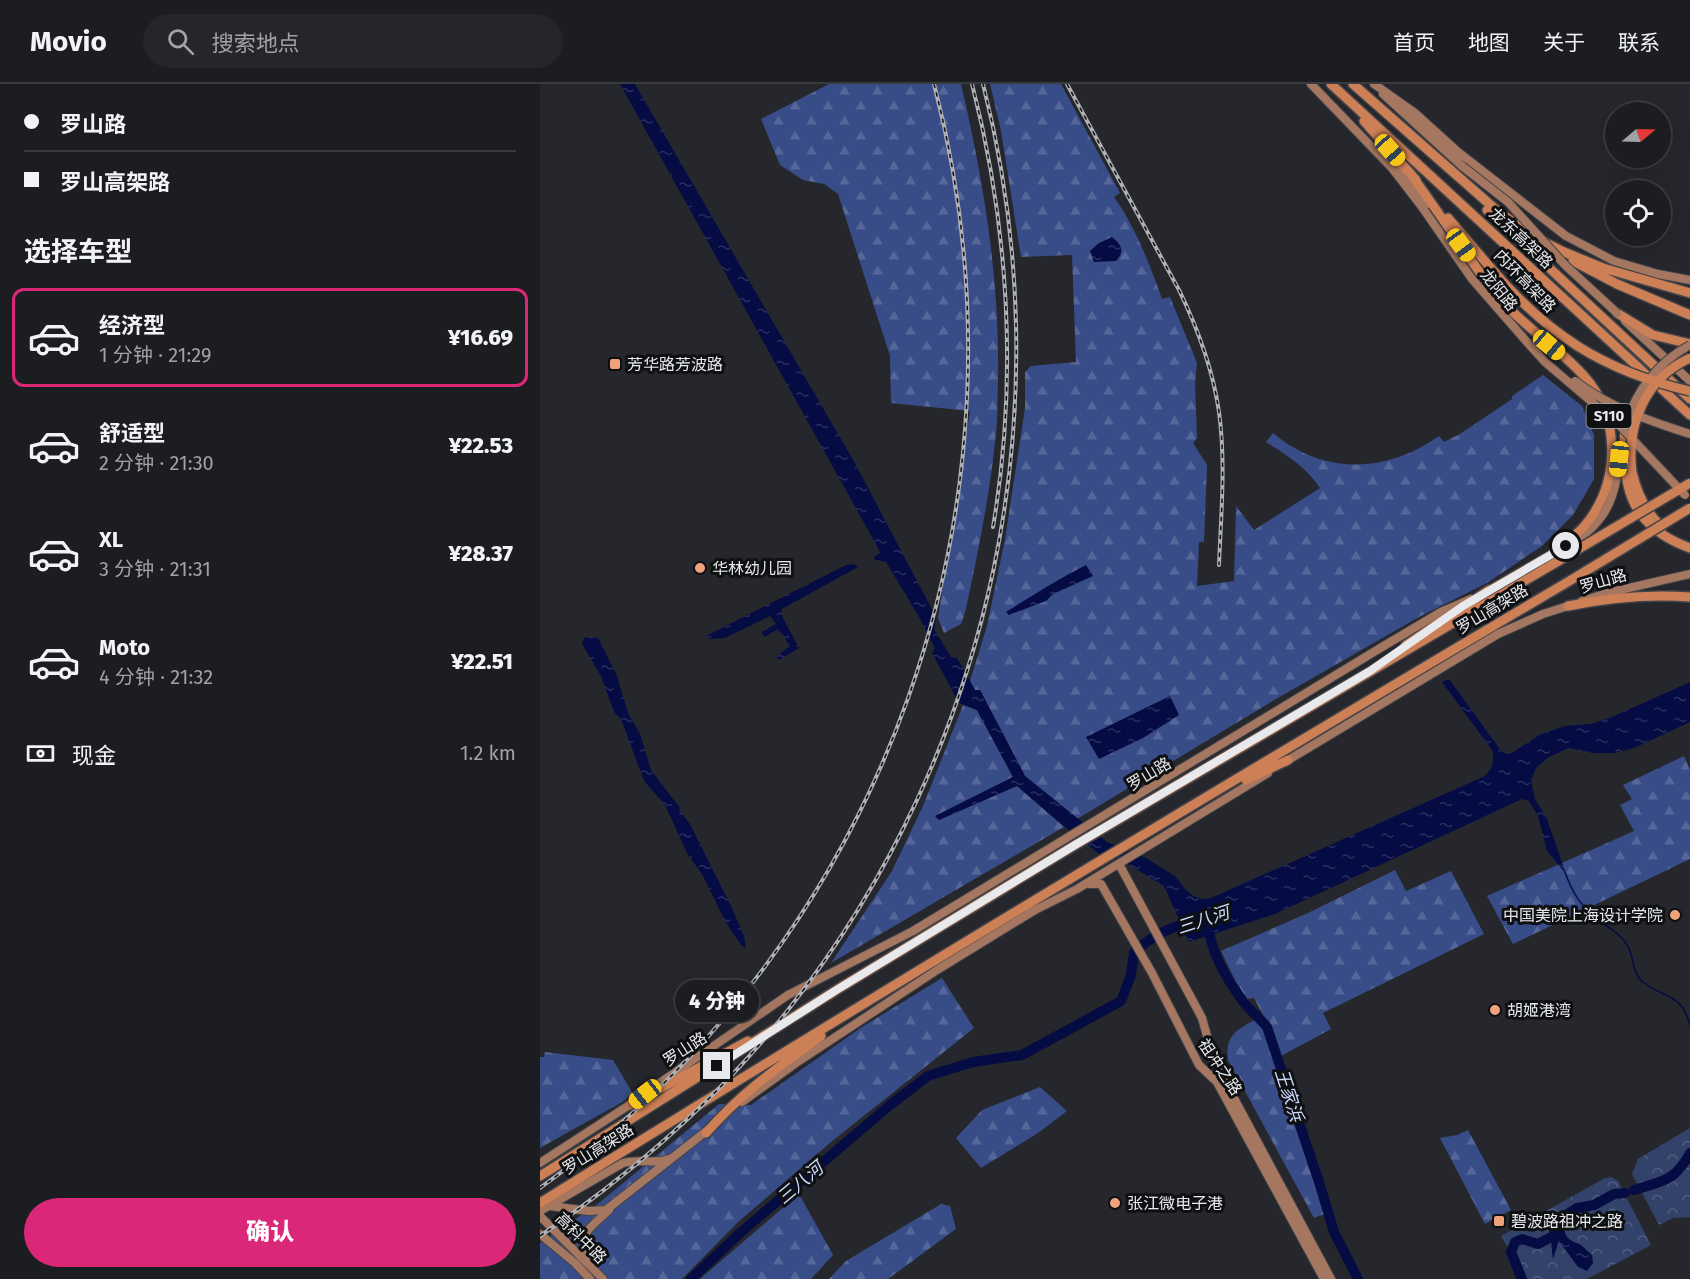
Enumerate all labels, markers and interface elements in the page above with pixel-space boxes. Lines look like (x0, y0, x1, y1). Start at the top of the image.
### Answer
search box (143, 14, 563, 68)
text: Movio (30, 25, 107, 58)
icon: search (164, 25, 197, 58)
text: 搜索地点 (212, 30, 300, 57)
text: 首页 (1393, 30, 1435, 56)
text: 地图 (1468, 30, 1510, 56)
text: 关于 (1543, 30, 1585, 56)
text: 联系 (1618, 30, 1660, 56)
north arrow (1605, 102, 1671, 168)
map controls (1605, 102, 1671, 246)
text: 罗山路 (60, 111, 126, 138)
car (1371, 131, 1409, 169)
text: 罗山高架路 (60, 169, 170, 196)
button: locate (1605, 180, 1671, 246)
street label: 龙东高架路 (1485, 204, 1557, 272)
car (1443, 225, 1479, 265)
text: 选择车型 (24, 236, 132, 268)
street label: 内环高架路 (1490, 246, 1560, 316)
street label: 龙阳路 (1477, 265, 1521, 315)
icon: car (27, 311, 81, 365)
text: 经济型 (99, 312, 165, 339)
text: ¥16.69 (448, 324, 513, 351)
car (1529, 327, 1569, 363)
text: 1 分钟 · 21:29 (99, 343, 211, 367)
place label: 芳华路芳波路 (627, 355, 723, 374)
marker: 芳华路芳波路 (608, 357, 622, 371)
road number: S110 (1586, 404, 1632, 428)
icon: car (27, 419, 81, 473)
text: 舒适型 (99, 420, 165, 447)
text: ¥22.53 (449, 432, 513, 459)
car (1608, 440, 1630, 478)
text: 2 分钟 · 21:30 (99, 451, 214, 475)
text: XL (99, 526, 123, 553)
icon: car (27, 527, 81, 581)
route start (1552, 532, 1579, 559)
text: ¥28.37 (449, 540, 513, 567)
text: 3 分钟 · 21:31 (99, 557, 211, 581)
place label: 华林幼儿园 (712, 559, 792, 578)
marker: 华林幼儿园 (693, 561, 707, 575)
street label: 罗山路 (1577, 565, 1629, 597)
street label: 罗山高架路 (1453, 580, 1531, 638)
text: Moto (99, 634, 150, 661)
icon: car (27, 635, 81, 689)
text: ¥22.51 (451, 648, 513, 675)
text: 4 分钟 · 21:32 (99, 665, 213, 689)
icon: cash (24, 737, 57, 770)
text: 1.2 km (460, 741, 516, 765)
text: 现金 (72, 742, 116, 769)
street label: 罗山路 (1124, 753, 1174, 795)
water label: 三八河 (1174, 900, 1235, 939)
place label: 中国美院上海设计学院 (1503, 906, 1663, 925)
marker: 中国美院上海设计学院 (1668, 908, 1682, 922)
callout: 4 分钟 (675, 979, 759, 1021)
text: 4 分钟 (689, 989, 745, 1013)
place label: 胡姬港湾 (1507, 1001, 1571, 1020)
marker: 胡姬港湾 (1488, 1003, 1502, 1017)
street label: 罗山路 (660, 1028, 710, 1070)
street label: 祖冲之路 (1194, 1035, 1246, 1099)
route end (703, 1052, 730, 1079)
water label: 王家浜 (1270, 1066, 1308, 1126)
car (625, 1076, 665, 1112)
street label: 罗山高架路 (559, 1120, 637, 1178)
water label: 三八河 (772, 1155, 830, 1209)
place label: 张江微电子港 (1127, 1194, 1223, 1213)
marker: 张江微电子港 (1108, 1196, 1122, 1210)
button: 确认 (24, 1198, 516, 1267)
street label: 高科中路 (552, 1209, 610, 1267)
place label: 碧波路祖冲之路 (1511, 1212, 1623, 1231)
marker: 碧波路祖冲之路 (1492, 1214, 1506, 1228)

